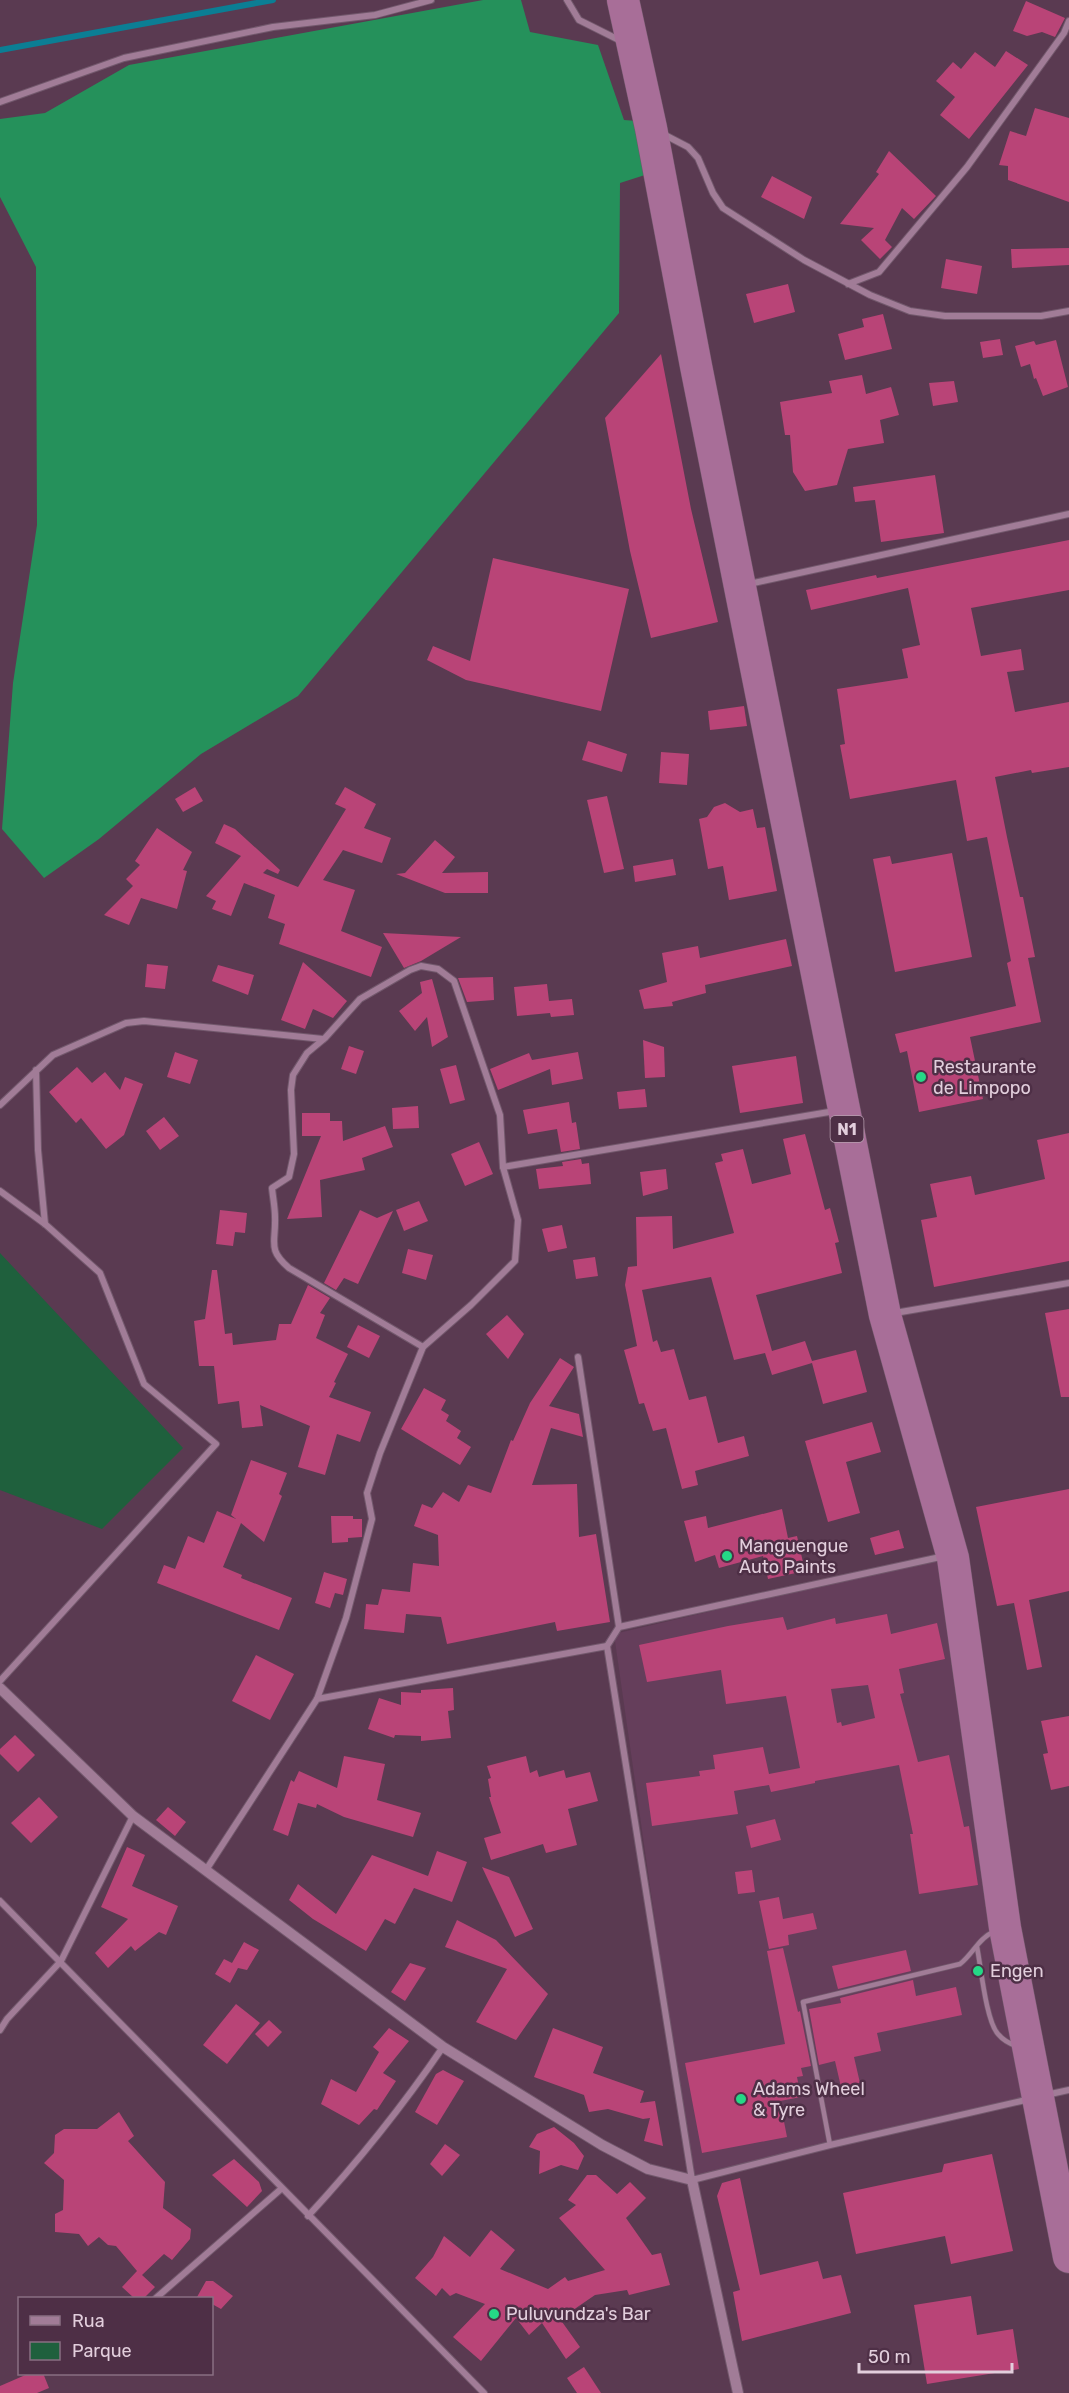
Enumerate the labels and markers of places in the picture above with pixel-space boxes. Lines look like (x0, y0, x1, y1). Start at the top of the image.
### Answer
place label: Restaurante de Limpopo (933, 1056, 1036, 1099)
marker: Restaurante de Limpopo (914, 1070, 928, 1084)
place label: Manguengue Auto Paints (739, 1535, 848, 1578)
marker: Manguengue Auto Paints (720, 1549, 734, 1563)
place label: Engen (990, 1960, 1044, 1982)
marker: Engen (971, 1964, 985, 1978)
place label: Adams Wheel & Tyre (753, 2078, 865, 2121)
marker: Adams Wheel & Tyre (734, 2092, 748, 2106)
place label: Puluvundza's Bar (506, 2303, 651, 2325)
marker: Puluvundza's Bar (487, 2307, 501, 2321)

